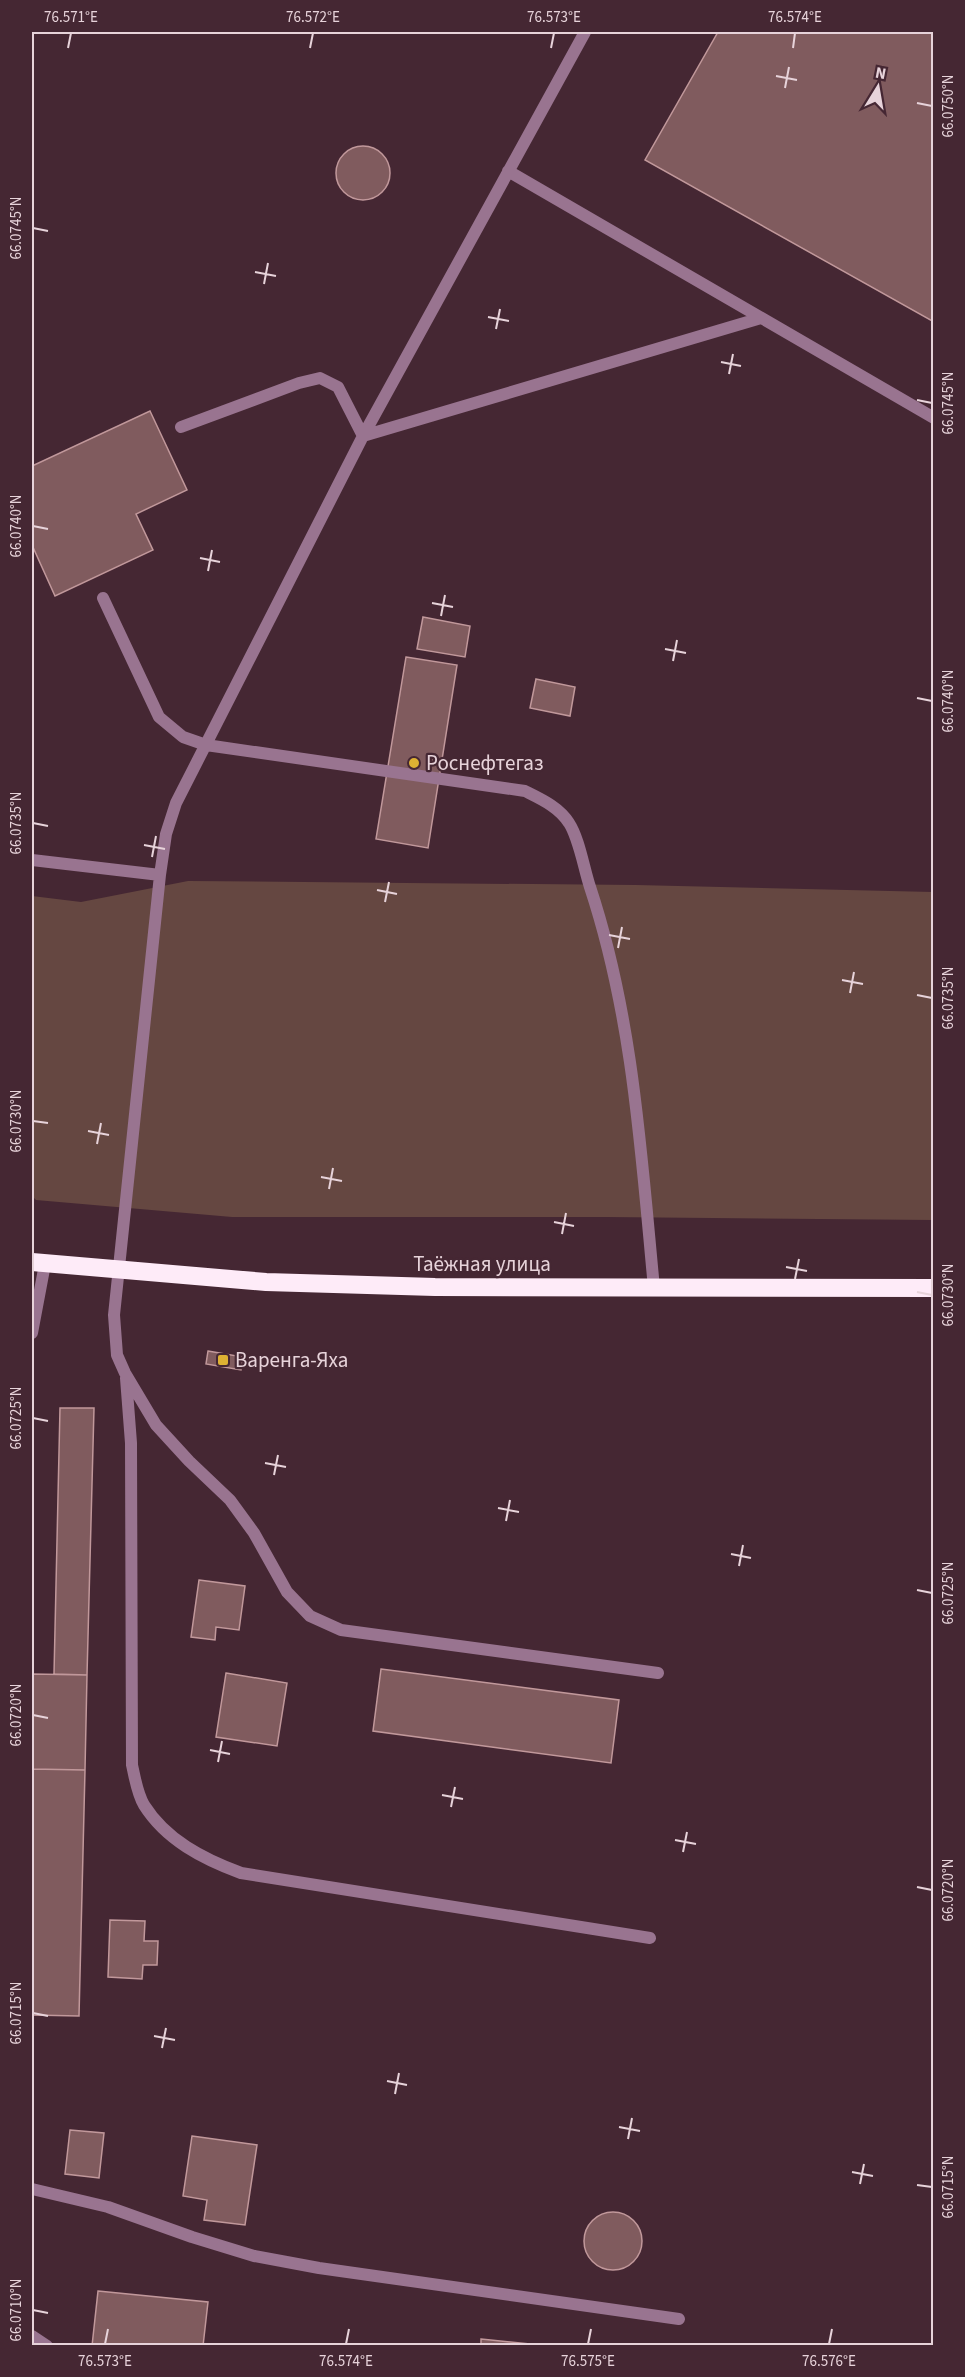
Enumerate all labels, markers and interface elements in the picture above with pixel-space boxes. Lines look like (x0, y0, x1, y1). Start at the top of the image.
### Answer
text: 76.571°E (44, 7, 98, 28)
text: 76.572°E (286, 7, 340, 28)
text: 76.573°E (527, 7, 581, 28)
text: 76.574°E (768, 7, 822, 28)
north arrow (848, 57, 908, 117)
text: N (873, 61, 888, 85)
text: 66.0750°N (938, 74, 959, 138)
text: 66.0745°N (6, 196, 27, 260)
text: 66.0745°N (938, 371, 959, 435)
text: 66.0740°N (6, 494, 27, 558)
text: 66.0740°N (938, 669, 959, 733)
place label: Роснефтегаз (426, 748, 543, 778)
marker: Роснефтегаз (407, 756, 421, 770)
text: 66.0735°N (6, 791, 27, 855)
text: 66.0735°N (938, 966, 959, 1030)
text: 66.0730°N (6, 1089, 27, 1153)
street label: Таёжная улица (413, 1249, 551, 1279)
text: 66.0730°N (938, 1263, 959, 1327)
place label: Варенга-Яха (235, 1345, 348, 1375)
marker: Варенга-Яха (216, 1353, 230, 1367)
text: 66.0725°N (6, 1386, 27, 1450)
text: 66.0725°N (938, 1561, 959, 1625)
text: 66.0720°N (6, 1683, 27, 1747)
text: 66.0720°N (938, 1858, 959, 1922)
text: 66.0715°N (6, 1981, 27, 2045)
text: 66.0715°N (938, 2155, 959, 2219)
text: 66.0710°N (6, 2278, 27, 2342)
text: 76.573°E (78, 2351, 132, 2372)
text: 76.574°E (319, 2351, 373, 2372)
text: 76.575°E (561, 2351, 615, 2372)
text: 76.576°E (802, 2351, 856, 2372)

